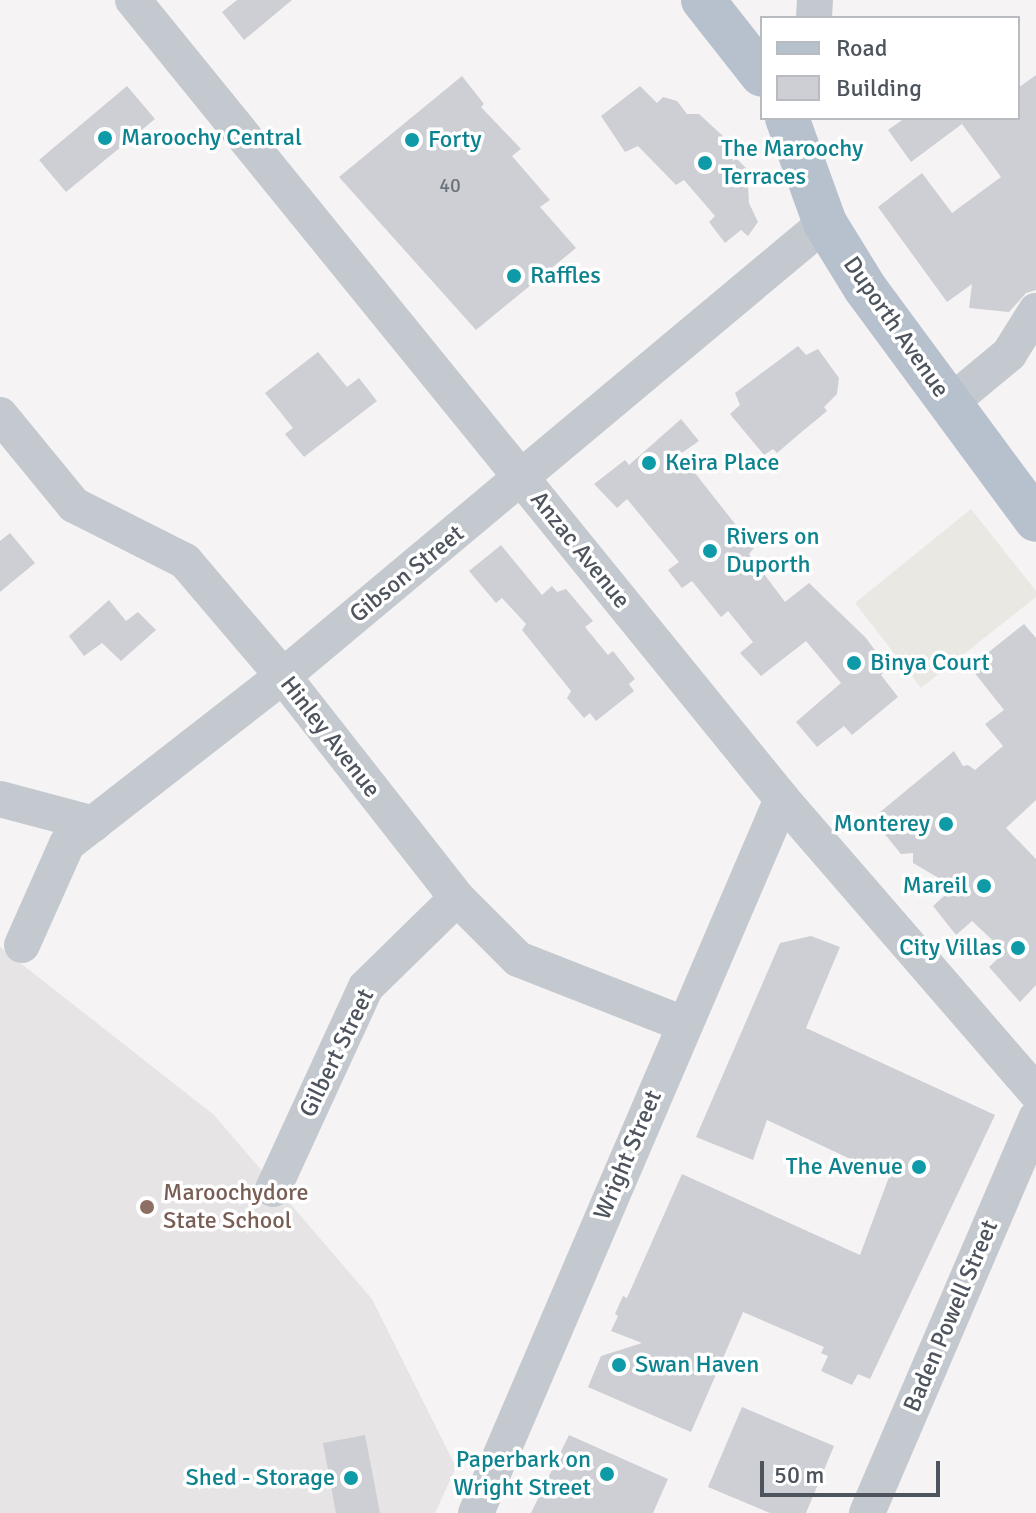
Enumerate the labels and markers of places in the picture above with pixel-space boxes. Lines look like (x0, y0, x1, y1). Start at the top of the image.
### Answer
place label: Maroochy Central (121, 124, 302, 152)
place label: Forty (428, 126, 481, 154)
marker: Maroochy Central (96, 129, 114, 147)
marker: Forty (403, 131, 421, 149)
place label: The Maroochy Terraces (721, 135, 863, 191)
marker: The Maroochy Terraces (696, 154, 714, 172)
place label: Raffles (530, 262, 601, 290)
marker: Raffles (505, 267, 523, 285)
place label: Keira Place (665, 449, 779, 477)
marker: Keira Place (640, 454, 658, 472)
place label: Rivers on Duporth (726, 523, 819, 579)
marker: Rivers on Duporth (701, 542, 719, 560)
place label: Binya Court (870, 649, 990, 677)
marker: Binya Court (845, 654, 863, 672)
place label: Monterey (834, 810, 930, 838)
marker: Monterey (937, 815, 955, 833)
place label: Mareil (903, 872, 968, 900)
marker: Mareil (975, 877, 993, 895)
place label: City Villas (899, 934, 1002, 962)
marker: City Villas (1009, 939, 1027, 957)
place label: The Avenue (786, 1153, 903, 1181)
marker: The Avenue (910, 1158, 928, 1176)
place label: Maroochydore State School (163, 1179, 308, 1235)
marker: Maroochydore State School (138, 1198, 156, 1216)
place label: Swan Haven (635, 1351, 759, 1379)
marker: Swan Haven (610, 1356, 628, 1374)
place label: Paperbark on Wright Street (453, 1446, 591, 1502)
place label: Shed - Storage (186, 1464, 335, 1492)
marker: Paperbark on Wright Street (598, 1465, 616, 1483)
marker: Shed - Storage (342, 1469, 360, 1487)

